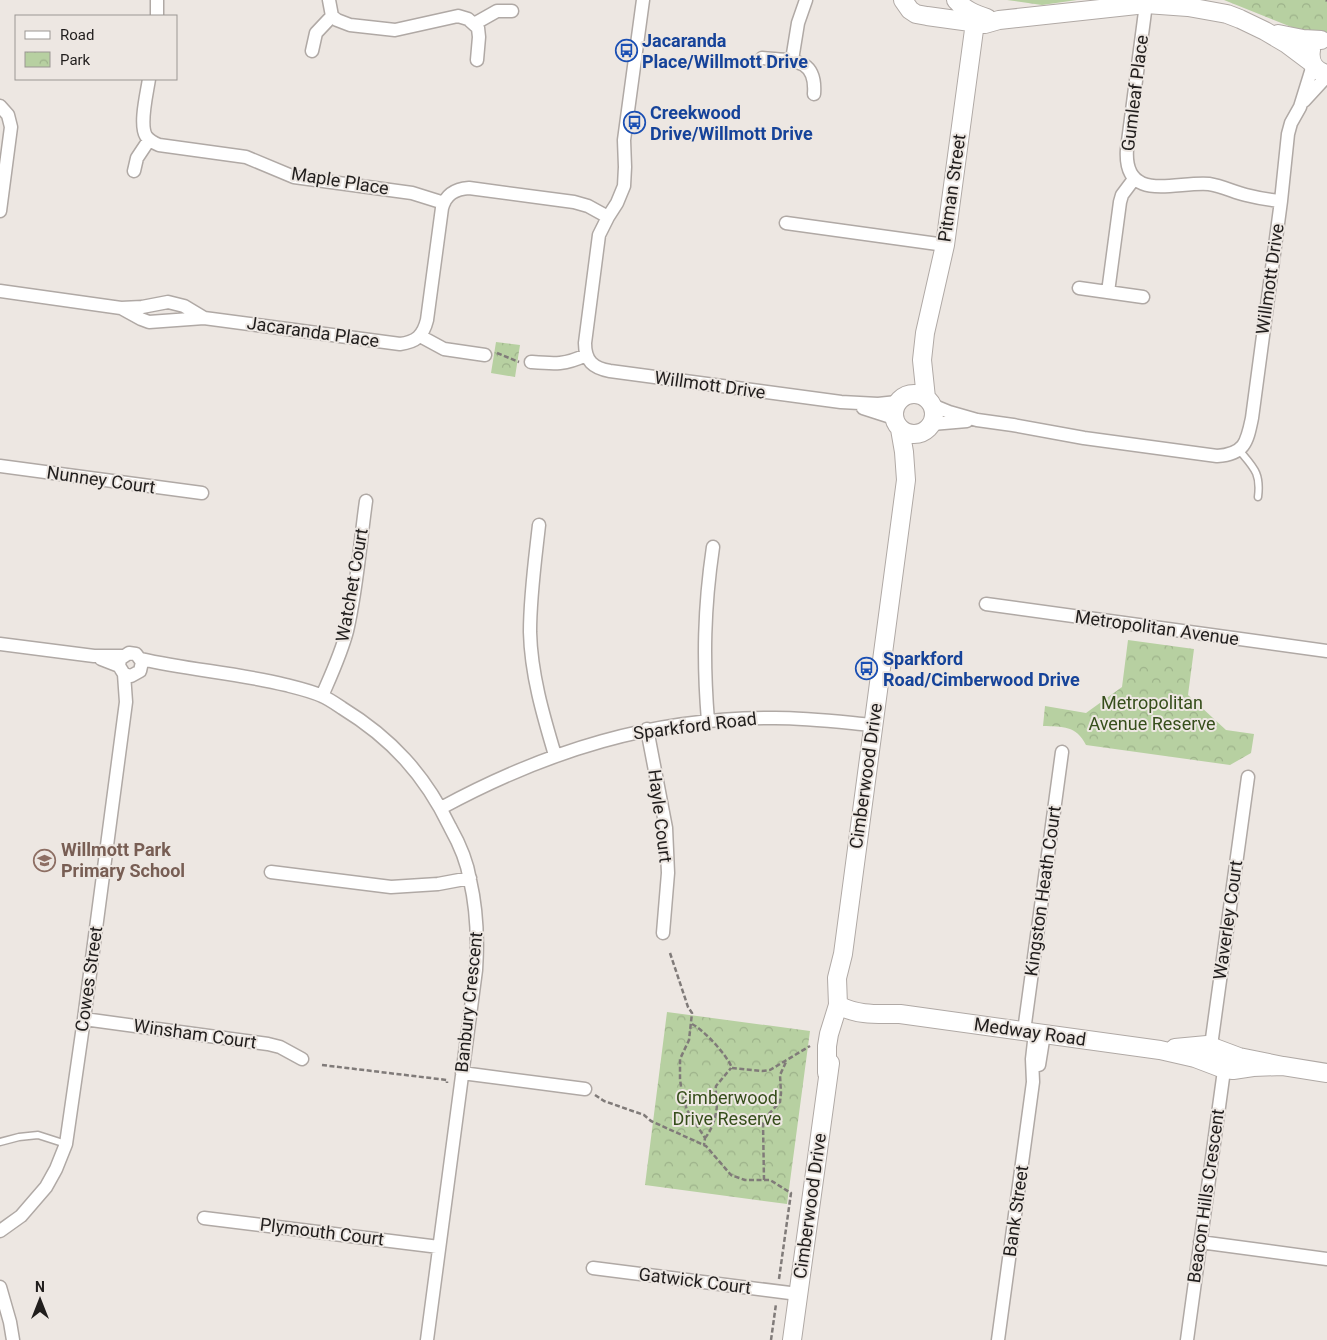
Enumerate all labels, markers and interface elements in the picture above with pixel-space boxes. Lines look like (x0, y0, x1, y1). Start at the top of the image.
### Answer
legend (15, 15, 178, 80)
text: Road (60, 26, 94, 44)
place label: Jacaranda Place/Willmott Drive (642, 30, 808, 72)
street label: Gumleaf Place (1117, 34, 1152, 152)
bus stop icon: Jacaranda Place/Willmott Drive (614, 39, 638, 63)
text: Park (60, 51, 91, 69)
place label: Creekwood Drive/Willmott Drive (650, 102, 813, 144)
bus stop icon: Creekwood Drive/Willmott Drive (622, 111, 646, 135)
street label: Pitman Street (934, 132, 970, 243)
street label: Maple Place (290, 162, 390, 199)
street label: Willmott Drive (1251, 222, 1288, 336)
street label: Jacaranda Place (246, 312, 381, 351)
street label: Willmott Drive (653, 366, 767, 403)
street label: Nunney Court (45, 461, 157, 498)
street label: Watchet Court (331, 526, 372, 643)
street label: Metropolitan Avenue (1074, 606, 1240, 649)
place label: Sparkford Road/Cimberwood Drive (883, 648, 1080, 690)
bus stop icon: Sparkford Road/Cimberwood Drive (855, 657, 879, 681)
park label: Metropolitan Avenue Reserve (1088, 692, 1216, 734)
street label: Cimberwood Drive (845, 702, 886, 850)
street label: Sparkford Road (632, 708, 758, 743)
street label: Hayle Court (644, 768, 677, 864)
street label: Kingston Heath Court (1020, 804, 1065, 978)
place label: Willmott Park Primary School (61, 839, 185, 881)
school or university icon: Willmott Park Primary School (33, 848, 57, 872)
street label: Waverley Court (1209, 859, 1246, 981)
street label: Cowes Street (71, 925, 106, 1033)
street label: Banbury Crescent (451, 930, 486, 1073)
street label: Medway Road (973, 1013, 1087, 1050)
street label: Winsham Court (132, 1014, 258, 1053)
park label: Cimberwood Drive Reserve (673, 1087, 781, 1129)
street label: Beacon Hills Crescent (1183, 1107, 1228, 1284)
street label: Cimberwood Drive (789, 1132, 830, 1280)
street label: Bank Street (999, 1164, 1032, 1258)
street label: Plymouth Court (259, 1213, 385, 1250)
street label: Gatwick Court (638, 1263, 753, 1298)
north arrow (15, 1275, 65, 1325)
text: N (35, 1279, 45, 1295)

